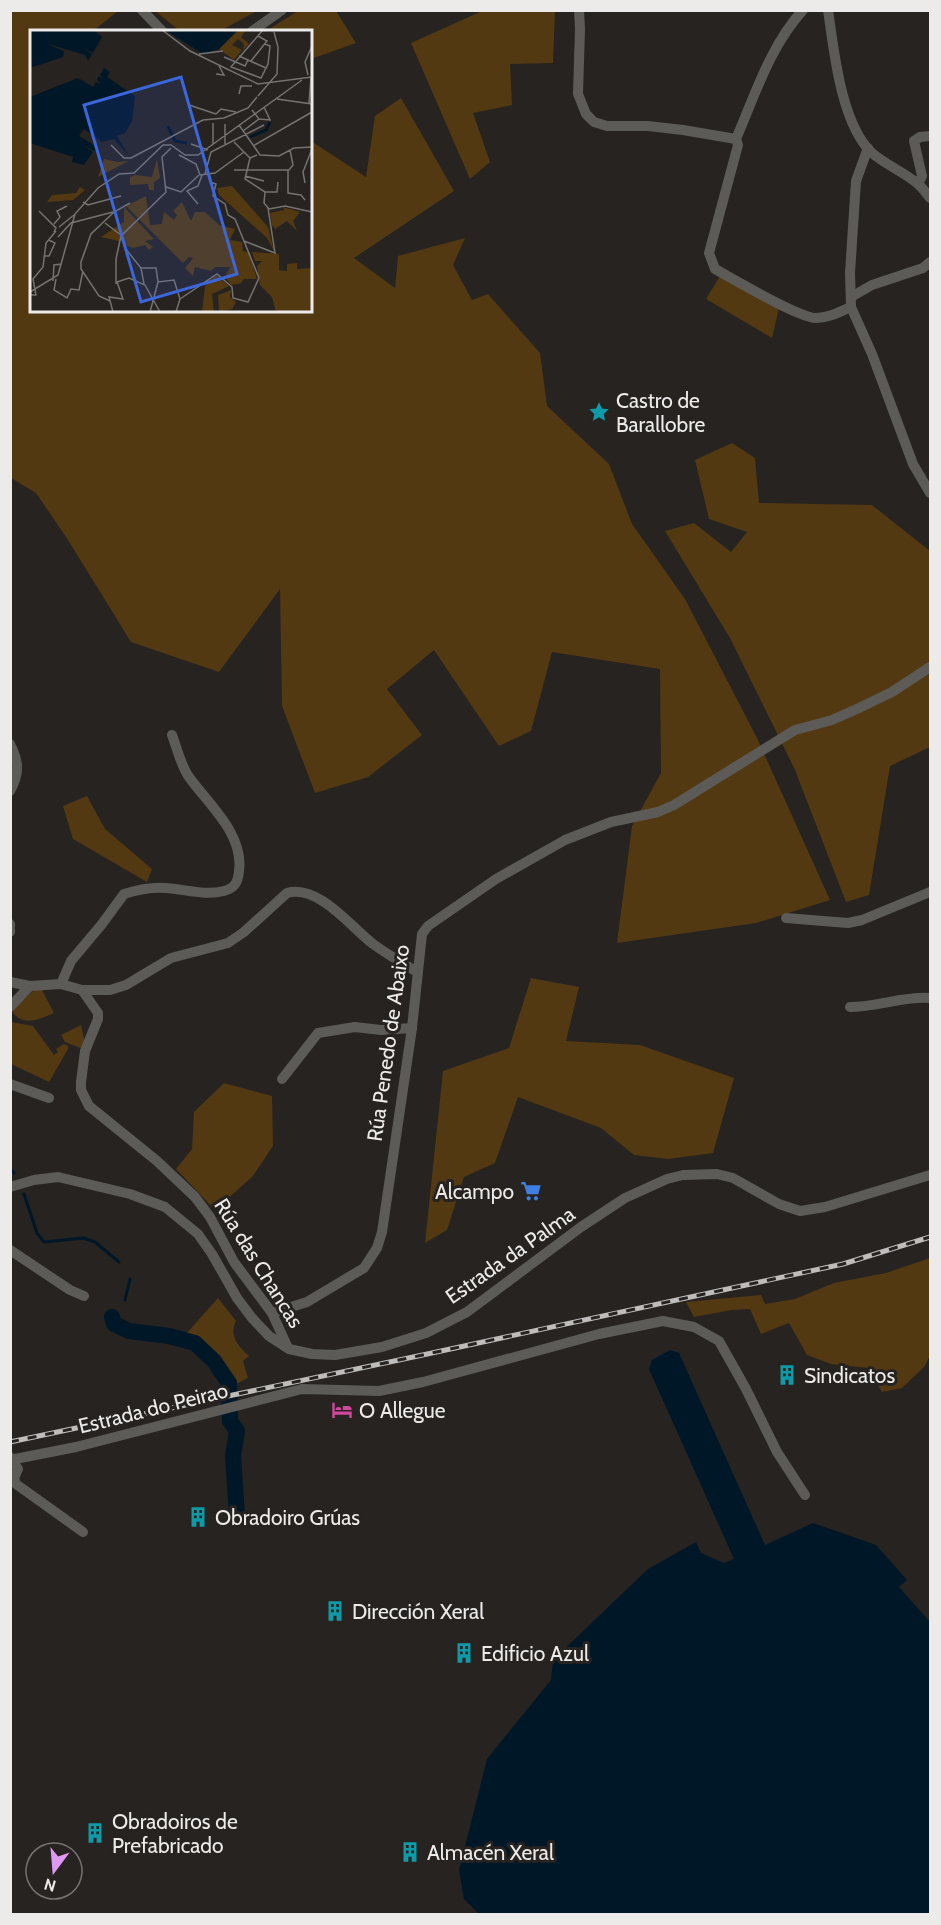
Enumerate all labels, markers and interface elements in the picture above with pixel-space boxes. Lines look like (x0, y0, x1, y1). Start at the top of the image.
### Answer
inset map (30, 30, 312, 312)
place label: Castro de Barallobre (616, 388, 706, 437)
place icon: Castro de Barallobre (587, 400, 611, 424)
street label: Rúa Penedo de Abaixo (362, 943, 414, 1143)
place label: Alcampo (435, 1179, 514, 1204)
supermarket icon: Alcampo (519, 1179, 543, 1203)
street label: Rúa das Chancas (209, 1194, 309, 1333)
street label: Estrada da Palma (441, 1201, 579, 1309)
building icon: Sindicatos (775, 1363, 799, 1387)
place label: Sindicatos (804, 1363, 895, 1388)
street label: Estrada do Peirao (76, 1377, 230, 1439)
hotel icon: O Allegue (330, 1398, 354, 1422)
place label: O Allegue (359, 1398, 446, 1423)
building icon: Obradoiro Grúas (186, 1505, 210, 1529)
place label: Obradoiro Grúas (215, 1505, 360, 1530)
building icon: Dirección Xeral (323, 1599, 347, 1623)
place label: Dirección Xeral (352, 1599, 484, 1624)
building icon: Edificio Azul (452, 1641, 476, 1665)
place label: Edificio Azul (481, 1641, 589, 1666)
place label: Obradoiros de Prefabricado (112, 1809, 238, 1858)
building icon: Obradoiros de Prefabricado (83, 1821, 107, 1845)
building icon: Almacén Xeral (398, 1840, 422, 1864)
place label: Almacén Xeral (427, 1840, 554, 1865)
north arrow (24, 1841, 84, 1901)
text: N (42, 1874, 58, 1896)

